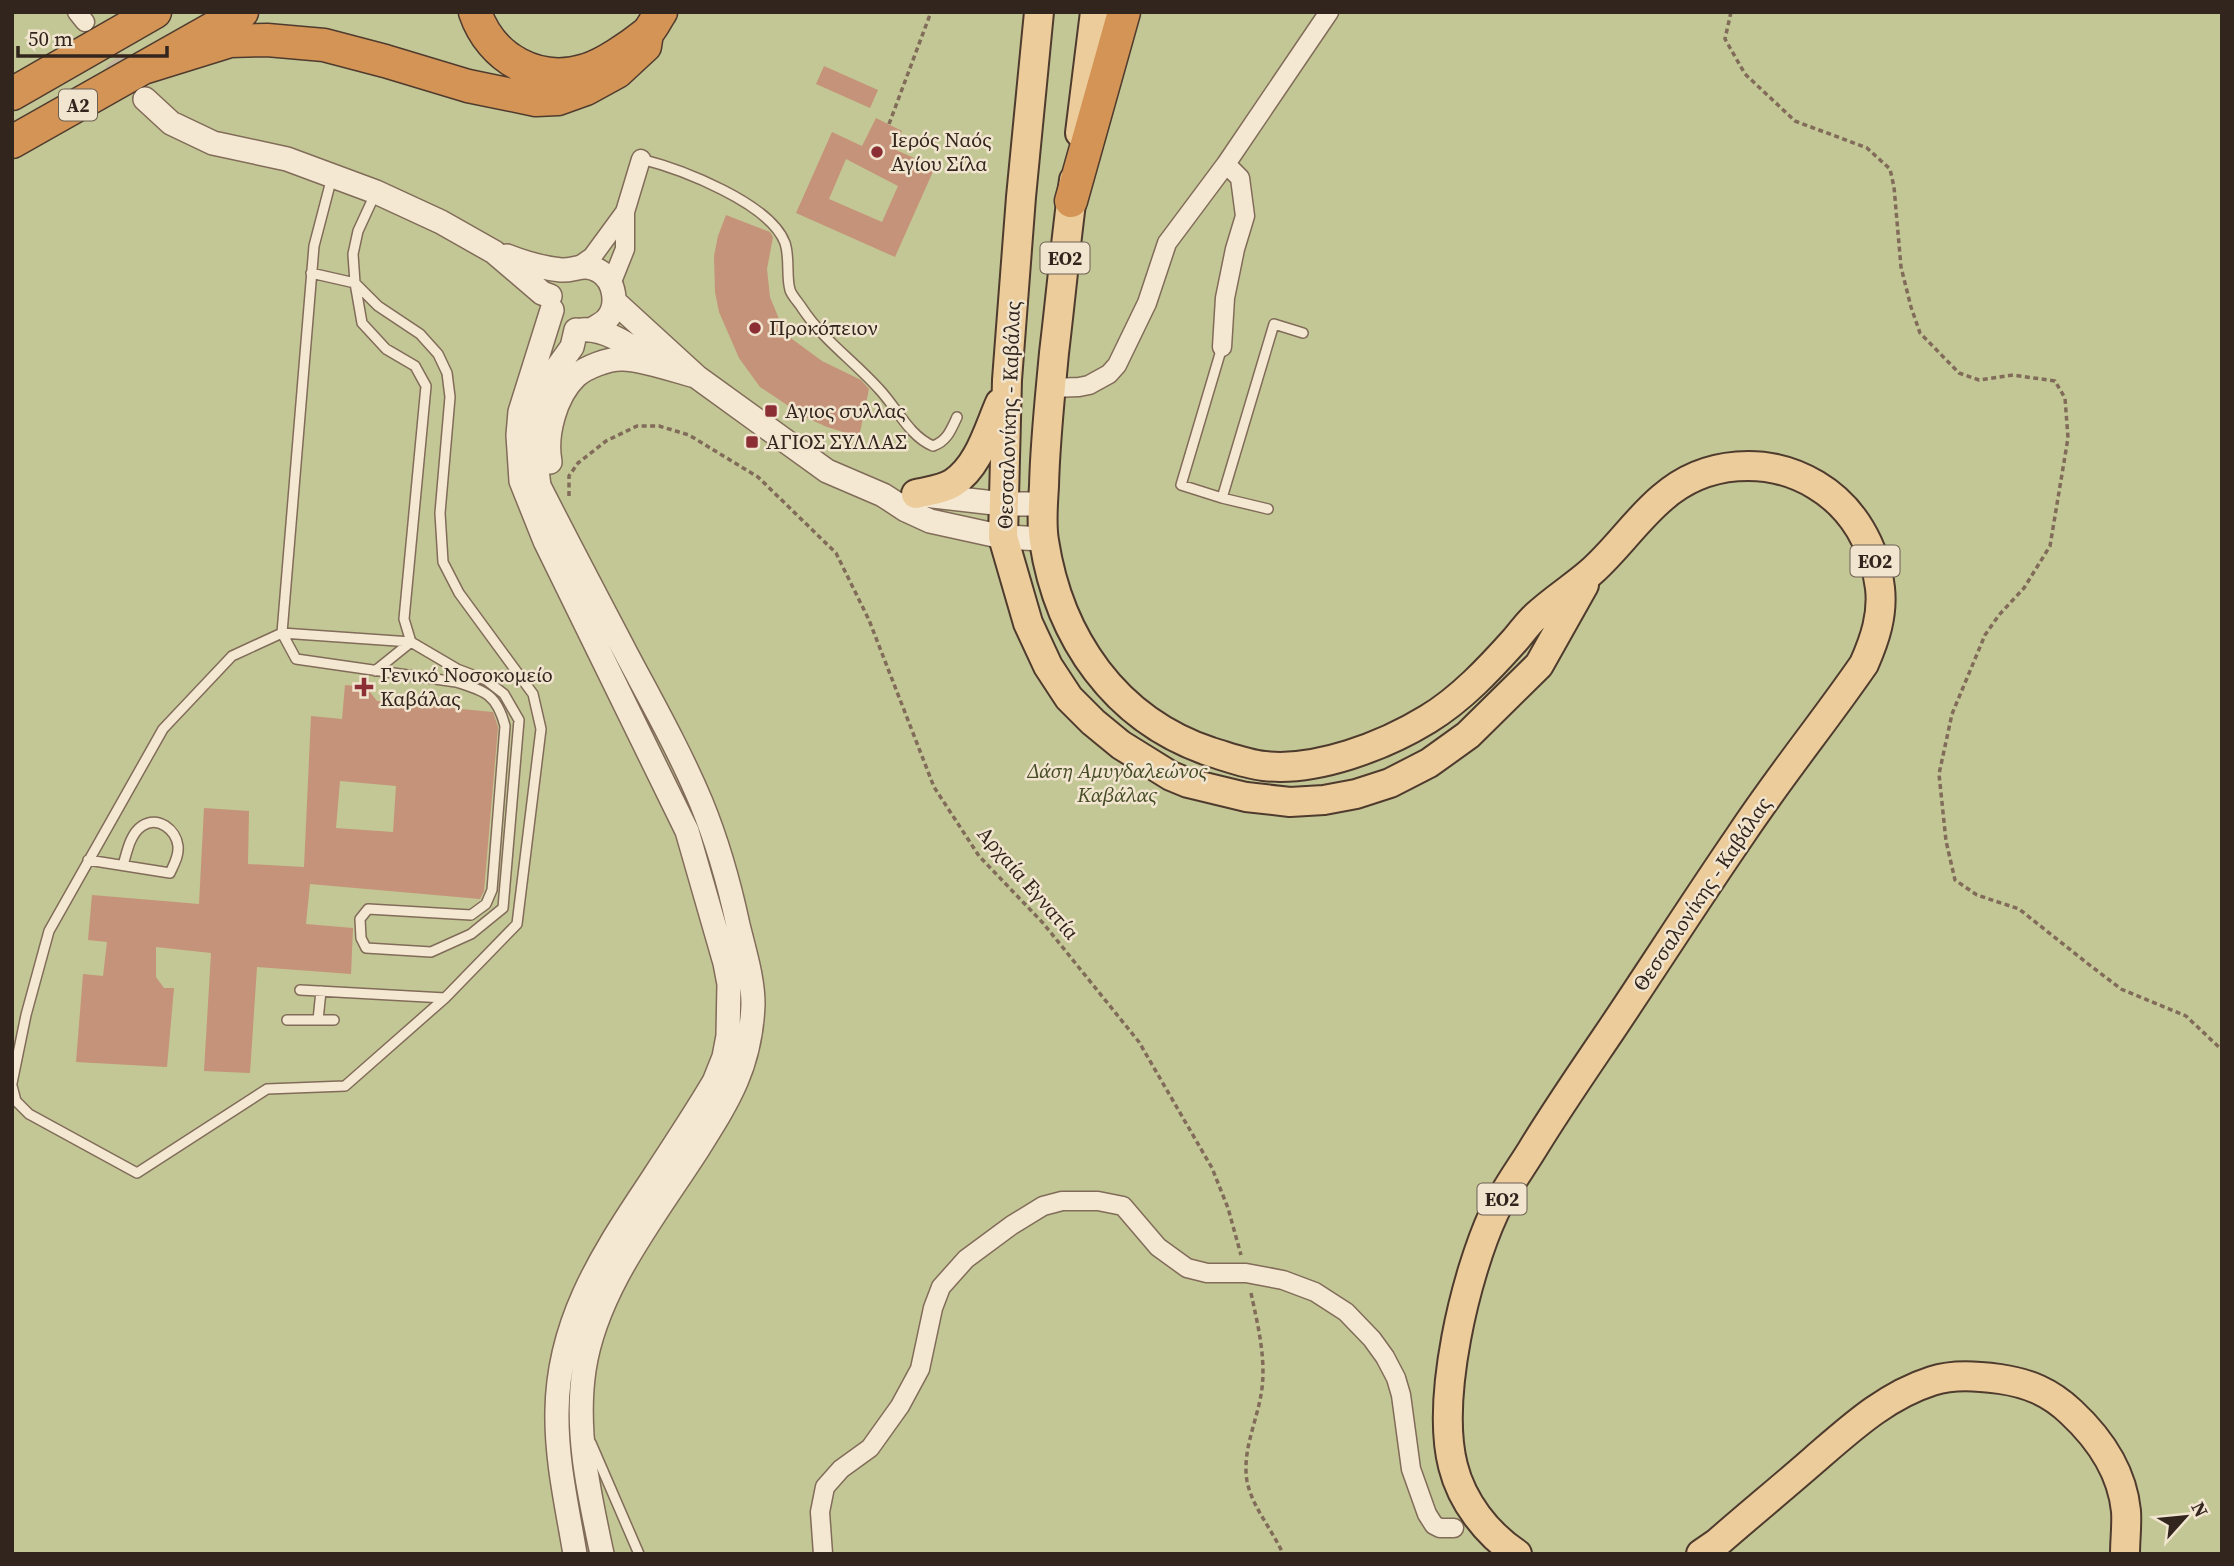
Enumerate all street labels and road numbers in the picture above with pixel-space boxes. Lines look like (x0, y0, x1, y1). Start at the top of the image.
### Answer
road number: Α2 (59, 90, 97, 120)
road number: ΕΟ2 (1040, 242, 1090, 274)
street label: Θεσσαλονίκης - Καβάλας (990, 300, 1027, 530)
road number: ΕΟ2 (1850, 546, 1899, 576)
street label: Θεσσαλονίκης - Καβάλας (1626, 791, 1778, 997)
street label: Αρχαία Εγνατία (971, 820, 1086, 946)
road number: ΕΟ2 (1478, 1184, 1526, 1214)

